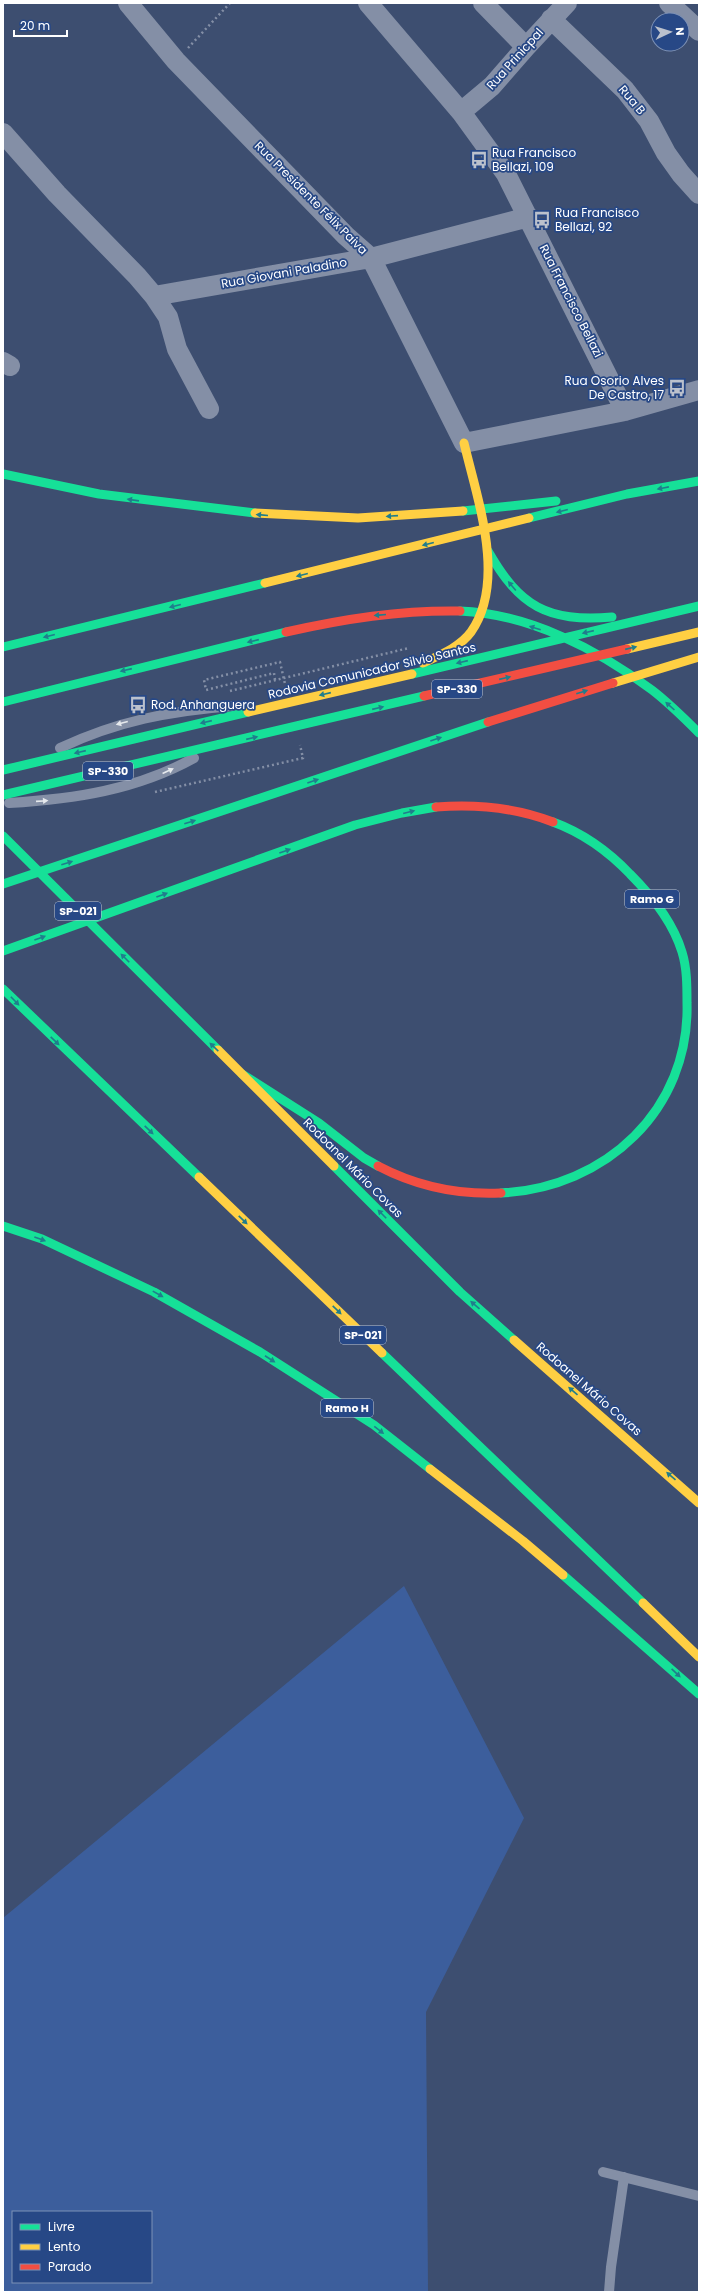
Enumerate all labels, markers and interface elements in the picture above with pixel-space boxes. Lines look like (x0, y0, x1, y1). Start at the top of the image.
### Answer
scale bar (14, 12, 67, 38)
north arrow (650, 12, 690, 52)
text: 20 m (20, 17, 50, 34)
street label: Rua Prinicpal (482, 24, 547, 93)
text: N (672, 27, 688, 36)
street label: Rua B (615, 81, 650, 118)
street label: Rua Presidente Félix Paiva (251, 137, 372, 258)
place label: Rua Francisco Bellazi, 109 (492, 144, 576, 175)
bus stop icon: Rua Francisco Bellazi, 109 (469, 150, 489, 170)
place label: Rua Francisco Bellazi, 92 (555, 204, 639, 235)
bus stop icon: Rua Francisco Bellazi, 92 (532, 210, 552, 230)
street label: Rua Francisco Bellazi (536, 241, 607, 360)
street label: Rua Giovani Paladino (220, 253, 348, 292)
place label: Rua Osorio Alves De Castro, 17 (565, 372, 664, 403)
bus stop icon: Rua Osorio Alves De Castro, 17 (667, 378, 687, 398)
one-way arrow (657, 485, 669, 491)
one-way arrow (127, 497, 139, 503)
one-way arrow (556, 508, 568, 514)
one-way arrow (256, 512, 268, 519)
one-way arrow (386, 513, 398, 520)
one-way arrow (422, 541, 434, 547)
one-way arrow (296, 572, 308, 578)
one-way arrow (507, 581, 516, 592)
one-way arrow (169, 603, 182, 609)
one-way arrow (374, 612, 386, 619)
one-way arrow (528, 625, 540, 631)
one-way arrow (582, 630, 594, 636)
one-way arrow (43, 634, 55, 640)
one-way arrow (246, 638, 259, 644)
street label: Rodovia Comunicador Silvio Santos (266, 638, 478, 703)
one-way arrow (626, 645, 638, 651)
one-way arrow (456, 660, 468, 666)
one-way arrow (120, 668, 132, 674)
one-way arrow (499, 675, 511, 681)
road number: SP-330 (432, 680, 482, 698)
one-way arrow (576, 689, 588, 695)
one-way arrow (318, 691, 330, 697)
bus stop icon: Rod. Anhanguera (128, 695, 148, 715)
place label: Rod. Anhanguera (151, 696, 255, 713)
one-way arrow (665, 702, 675, 711)
one-way arrow (373, 705, 385, 711)
one-way arrow (200, 719, 212, 725)
one-way arrow (116, 721, 128, 727)
one-way arrow (246, 734, 258, 740)
one-way arrow (431, 736, 443, 742)
one-way arrow (73, 749, 86, 755)
road number: SP-330 (83, 762, 133, 780)
one-way arrow (162, 768, 173, 774)
one-way arrow (308, 778, 320, 784)
one-way arrow (36, 797, 48, 804)
one-way arrow (403, 809, 415, 815)
one-way arrow (184, 819, 196, 825)
one-way arrow (279, 848, 291, 854)
one-way arrow (61, 860, 73, 866)
road number: Ramo G (625, 890, 679, 908)
one-way arrow (157, 891, 169, 897)
road number: SP-021 (55, 902, 101, 920)
one-way arrow (34, 935, 46, 941)
one-way arrow (120, 953, 130, 963)
one-way arrow (10, 996, 20, 1006)
one-way arrow (50, 1036, 60, 1045)
one-way arrow (209, 1042, 219, 1052)
street label: Rodoanel Mário Covas (300, 1114, 407, 1221)
one-way arrow (144, 1126, 154, 1135)
one-way arrow (377, 1209, 387, 1219)
one-way arrow (238, 1215, 248, 1225)
one-way arrow (34, 1236, 46, 1242)
one-way arrow (152, 1291, 164, 1297)
one-way arrow (470, 1300, 480, 1310)
one-way arrow (332, 1305, 342, 1315)
road number: SP-021 (340, 1326, 386, 1344)
street label: Rodoanel Mário Covas (533, 1338, 646, 1439)
one-way arrow (264, 1355, 276, 1362)
one-way arrow (568, 1386, 578, 1395)
road number: Ramo H (321, 1399, 373, 1417)
one-way arrow (374, 1425, 385, 1434)
one-way arrow (666, 1472, 676, 1481)
one-way arrow (671, 1668, 680, 1677)
legend (12, 2211, 152, 2283)
text: Livre (48, 2218, 75, 2235)
text: Lento (48, 2238, 81, 2255)
text: Parado (48, 2258, 92, 2275)

